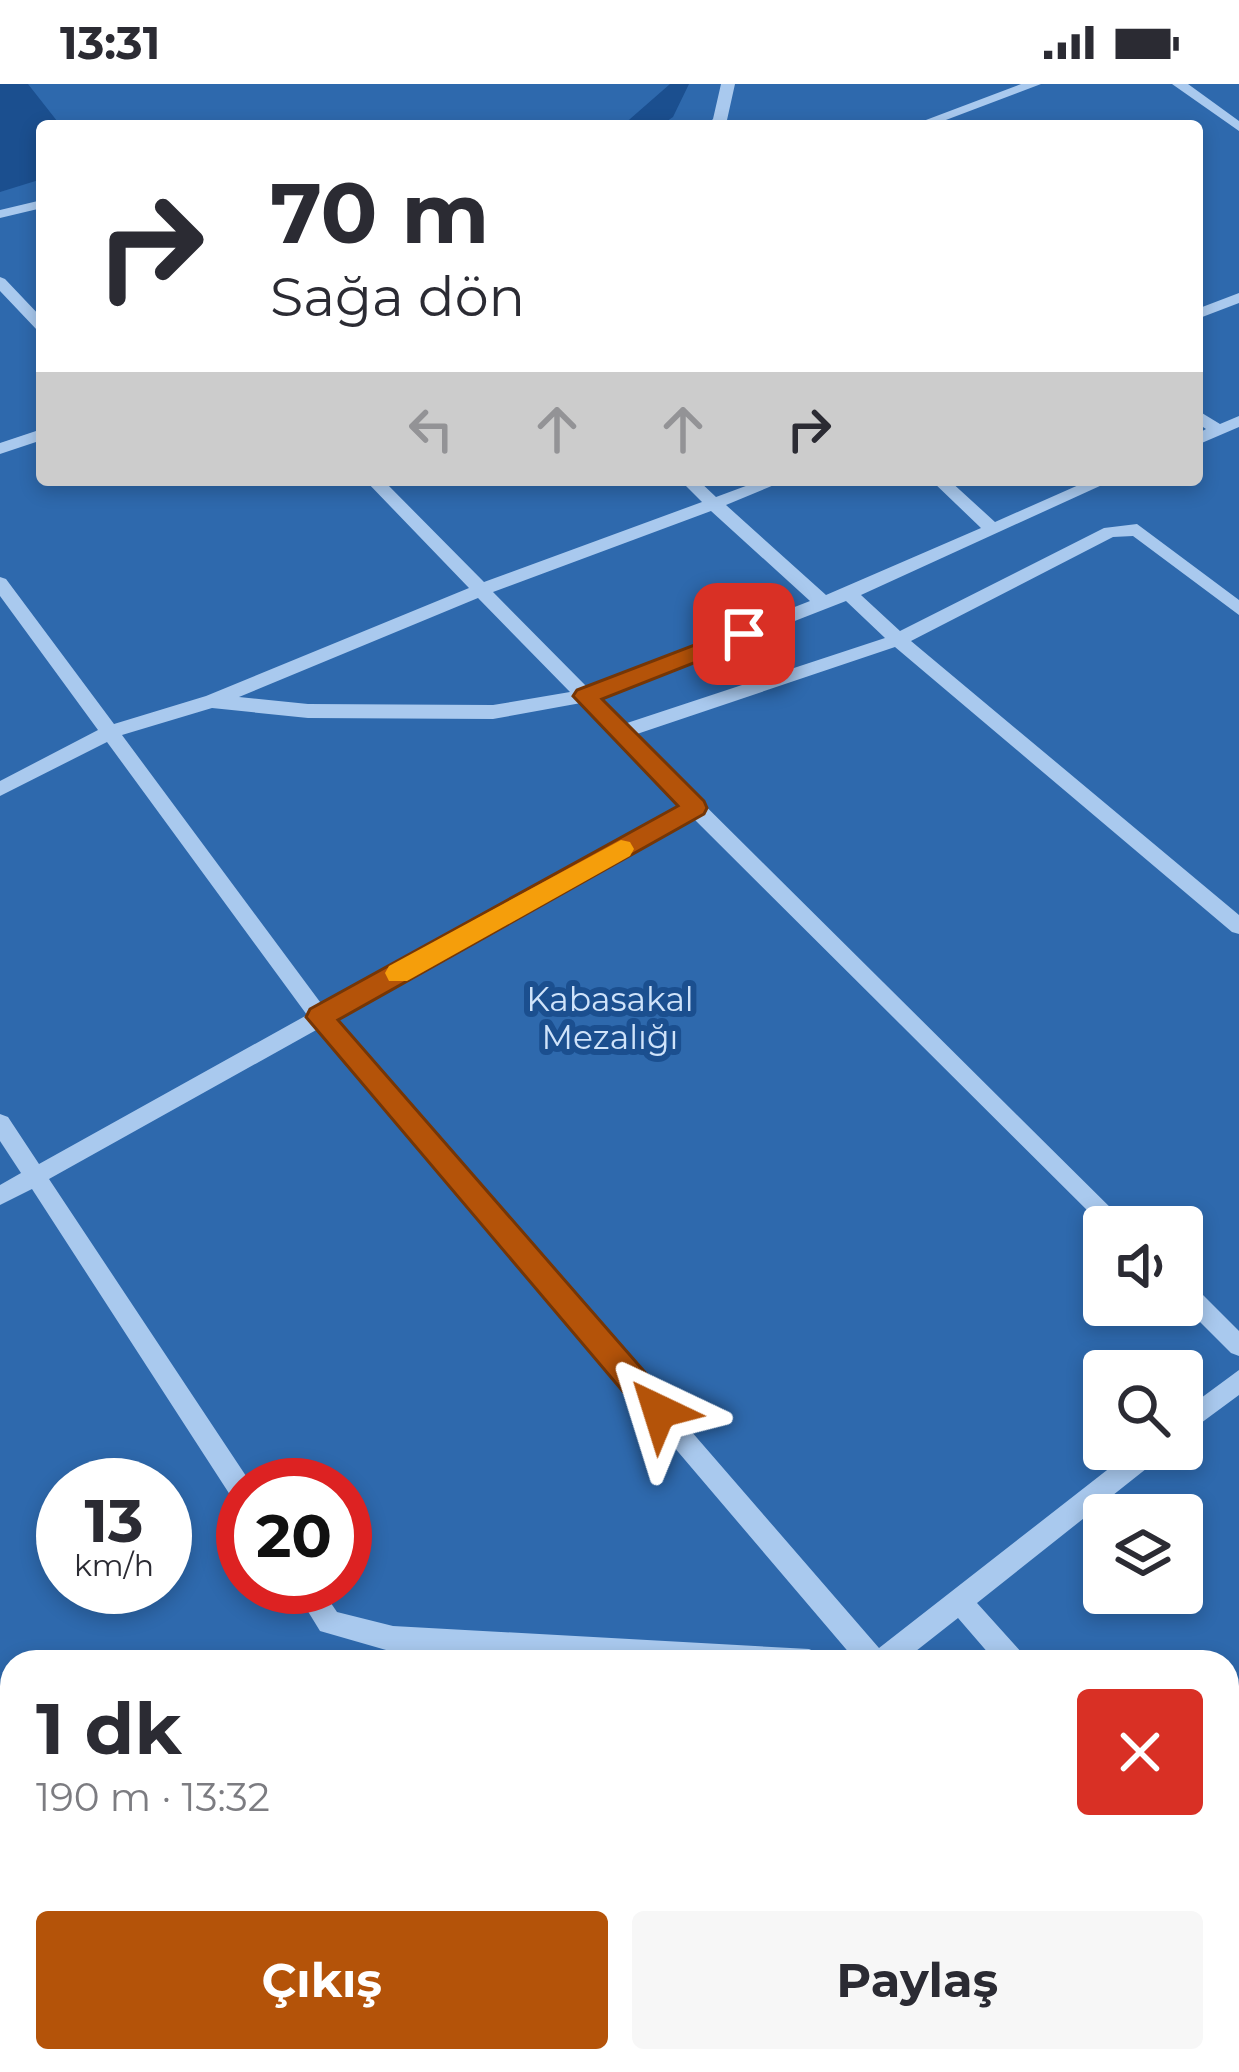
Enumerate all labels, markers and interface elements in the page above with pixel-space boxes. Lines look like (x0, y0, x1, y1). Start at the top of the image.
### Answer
text: 13:31 (60, 15, 160, 70)
text: 70 m (270, 162, 489, 264)
icon: right (72, 168, 228, 324)
text: Sağa dön (270, 264, 525, 330)
icon: left (398, 396, 464, 462)
icon: ahead (524, 396, 590, 462)
icon: ahead (650, 396, 716, 462)
icon: right (776, 396, 842, 462)
pin (693, 583, 795, 685)
icon: arrive (711, 601, 777, 667)
park label: Kabasakal Mezalığı (526, 979, 694, 1057)
map controls (1083, 1206, 1203, 1614)
button: sound (1083, 1206, 1203, 1326)
position arrow (596, 1348, 722, 1474)
button: search (1083, 1350, 1203, 1470)
speed limit sign: 20 (216, 1458, 372, 1614)
text: 13 (84, 1484, 144, 1557)
button: layers (1083, 1494, 1203, 1614)
text: km/h (74, 1547, 154, 1584)
text: 1 dk (36, 1684, 182, 1772)
button: close (1077, 1689, 1203, 1815)
text: 190 m · 13:32 (36, 1773, 270, 1821)
button: Çıkış (36, 1911, 608, 2049)
button: Paylaş (632, 1911, 1203, 2049)

